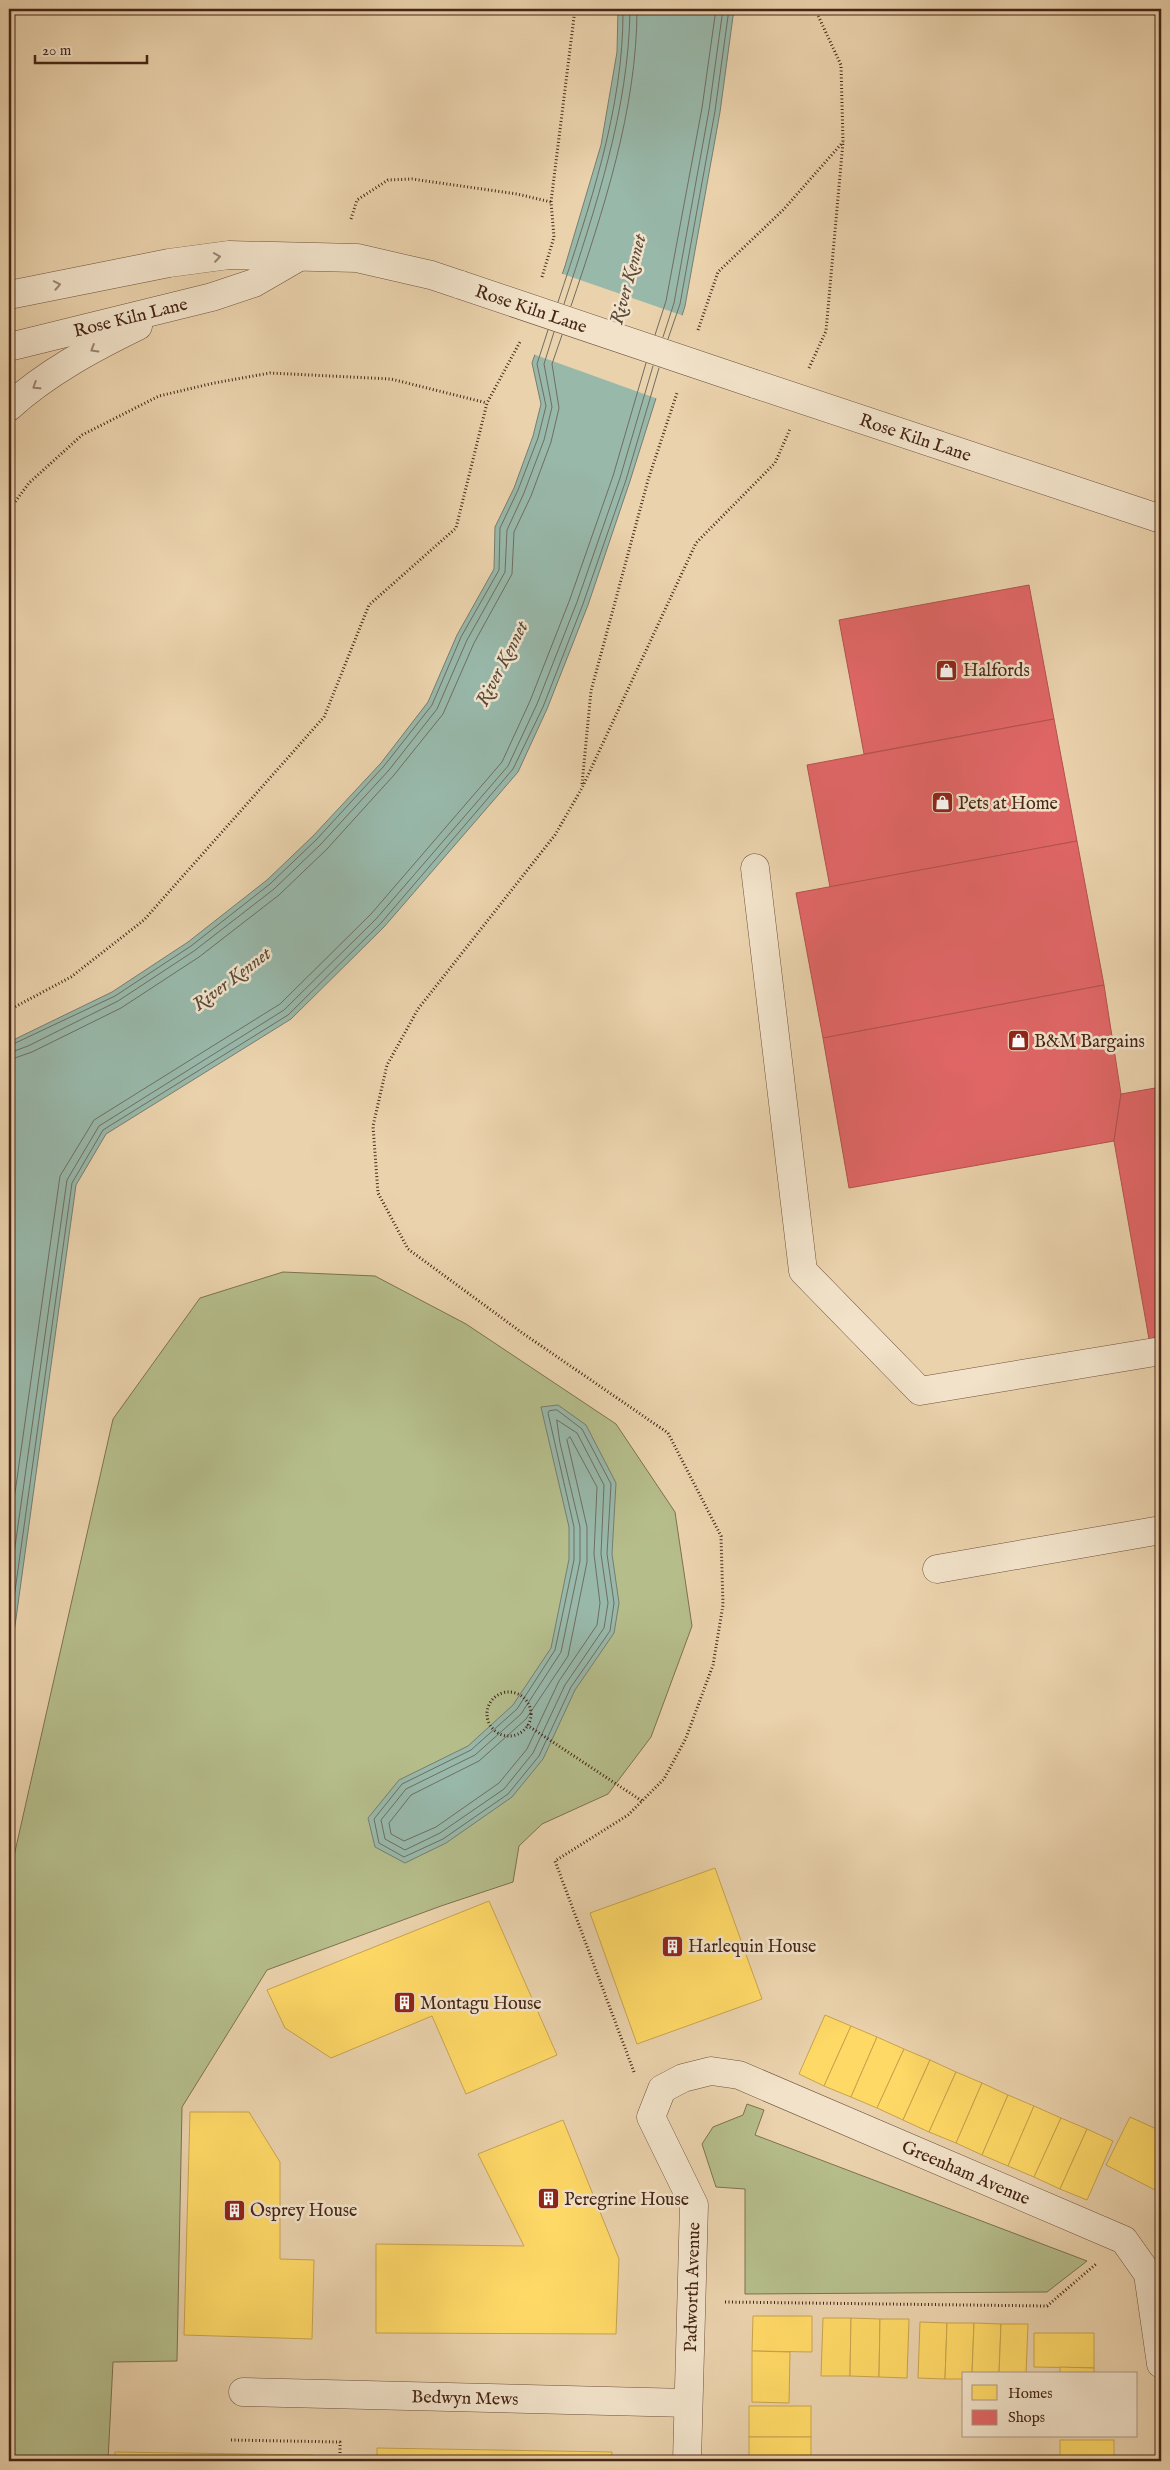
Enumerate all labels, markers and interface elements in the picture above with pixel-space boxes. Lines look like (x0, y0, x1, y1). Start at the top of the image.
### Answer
scale bar (35, 32, 148, 64)
text: 20 m (42, 41, 72, 60)
water label: River Kennet (605, 231, 653, 327)
one-way arrow (212, 252, 221, 262)
one-way arrow (52, 281, 61, 291)
street label: Rose Kiln Lane (472, 281, 590, 340)
street label: Rose Kiln Lane (71, 293, 190, 344)
one-way arrow (90, 342, 99, 352)
one-way arrow (32, 380, 41, 389)
street label: Rose Kiln Lane (856, 409, 974, 468)
water label: River Kennet (471, 616, 535, 711)
shop icon: Halfords (935, 658, 959, 682)
place label: Halfords (963, 660, 1030, 683)
shop icon: Pets at Home (930, 791, 954, 815)
place label: Pets at Home (958, 793, 1058, 816)
water label: River Kennet (188, 942, 277, 1017)
shop icon: B&M Bargains (1006, 1029, 1030, 1053)
place label: B&M Bargains (1034, 1031, 1145, 1054)
building icon: Harlequin House (660, 1934, 684, 1958)
place label: Harlequin House (688, 1936, 816, 1959)
building icon: Montagu House (392, 1991, 416, 2015)
place label: Montagu House (420, 1993, 542, 2016)
street label: Greenham Avenue (898, 2136, 1033, 2211)
building icon: Peregrine House (536, 2187, 560, 2211)
place label: Peregrine House (564, 2189, 689, 2212)
building icon: Osprey House (222, 2198, 246, 2222)
place label: Osprey House (250, 2200, 357, 2223)
street label: Padworth Avenue (680, 2222, 707, 2353)
legend (962, 2372, 1138, 2438)
text: Homes (1008, 2384, 1052, 2403)
street label: Bedwyn Mews (411, 2386, 519, 2412)
text: Shops (1008, 2408, 1045, 2427)

